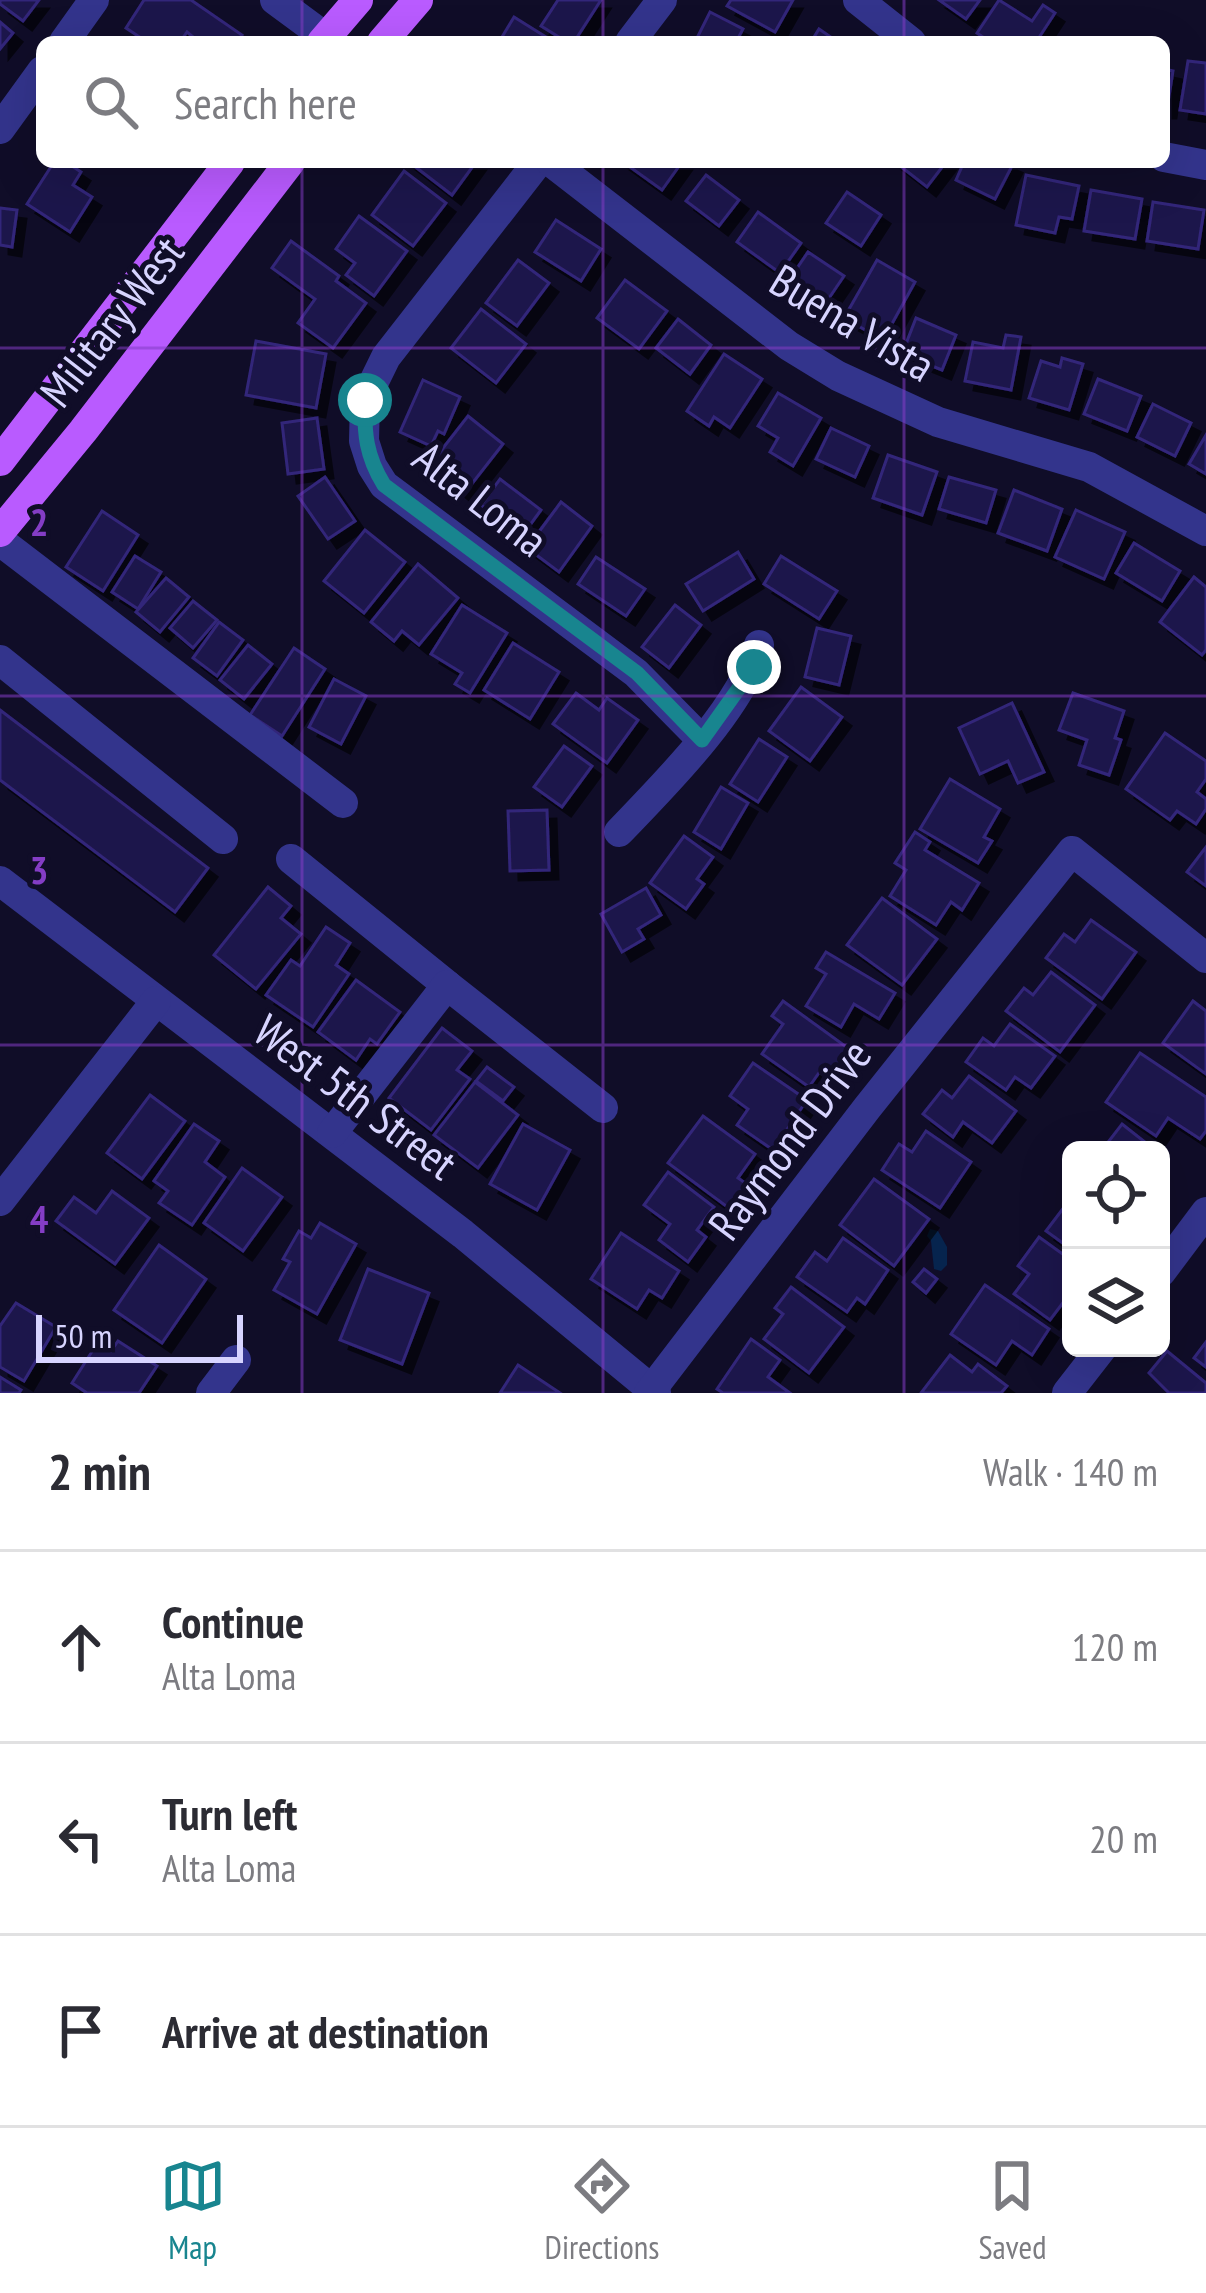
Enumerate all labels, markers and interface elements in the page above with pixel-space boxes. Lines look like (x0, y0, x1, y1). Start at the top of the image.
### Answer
search box (36, 36, 1170, 168)
icon: search (78, 69, 144, 135)
text: Search here (174, 73, 357, 131)
street label: Military West (26, 224, 196, 418)
street label: Buena Vista (760, 250, 946, 394)
route start (338, 373, 392, 427)
street label: Alta Loma (402, 427, 560, 569)
text: 2 (30, 496, 48, 547)
route end (727, 640, 781, 694)
text: 3 (30, 844, 48, 895)
street label: West 5th Street (243, 1001, 470, 1192)
street label: Raymond Drive (695, 1027, 883, 1251)
map controls (1062, 1141, 1170, 1357)
button: locate (1062, 1141, 1170, 1249)
text: 4 (30, 1193, 49, 1244)
button: layers (1062, 1249, 1170, 1357)
scale bar (36, 1309, 243, 1362)
text: 50 m (54, 1314, 112, 1357)
text: 2 min (48, 1438, 151, 1504)
text: Walk · 140 m (983, 1446, 1158, 1497)
text: Continue (162, 1592, 304, 1650)
icon: ahead (48, 1614, 114, 1680)
text: 120 m (1072, 1621, 1158, 1672)
text: Alta Loma (162, 1650, 296, 1701)
text: Turn left (162, 1784, 297, 1842)
icon: left (48, 1806, 114, 1872)
text: 20 m (1089, 1813, 1158, 1864)
text: Alta Loma (162, 1842, 296, 1893)
icon: arrive (48, 1998, 114, 2064)
text: Arrive at destination (162, 2002, 489, 2060)
tab: Map (160, 2153, 226, 2268)
tab: Directions (545, 2153, 659, 2268)
tab: Saved (978, 2153, 1046, 2268)

